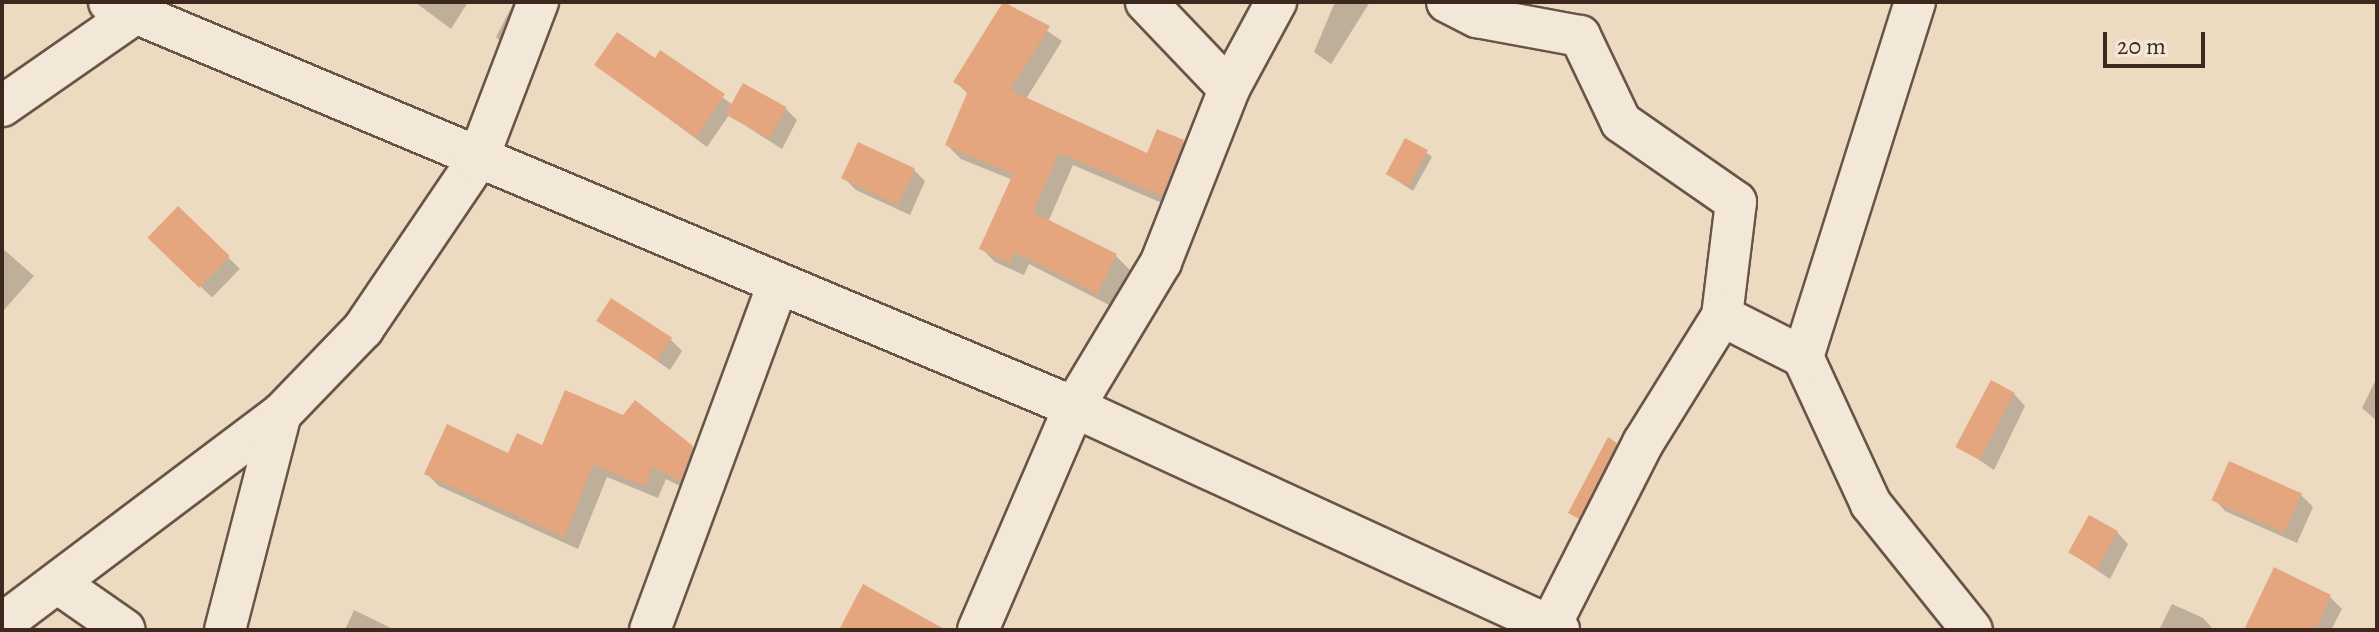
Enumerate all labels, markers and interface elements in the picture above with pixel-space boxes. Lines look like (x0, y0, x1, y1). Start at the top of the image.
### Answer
scale bar (2107, 16, 2209, 66)
text: 20 m (2117, 30, 2166, 62)

